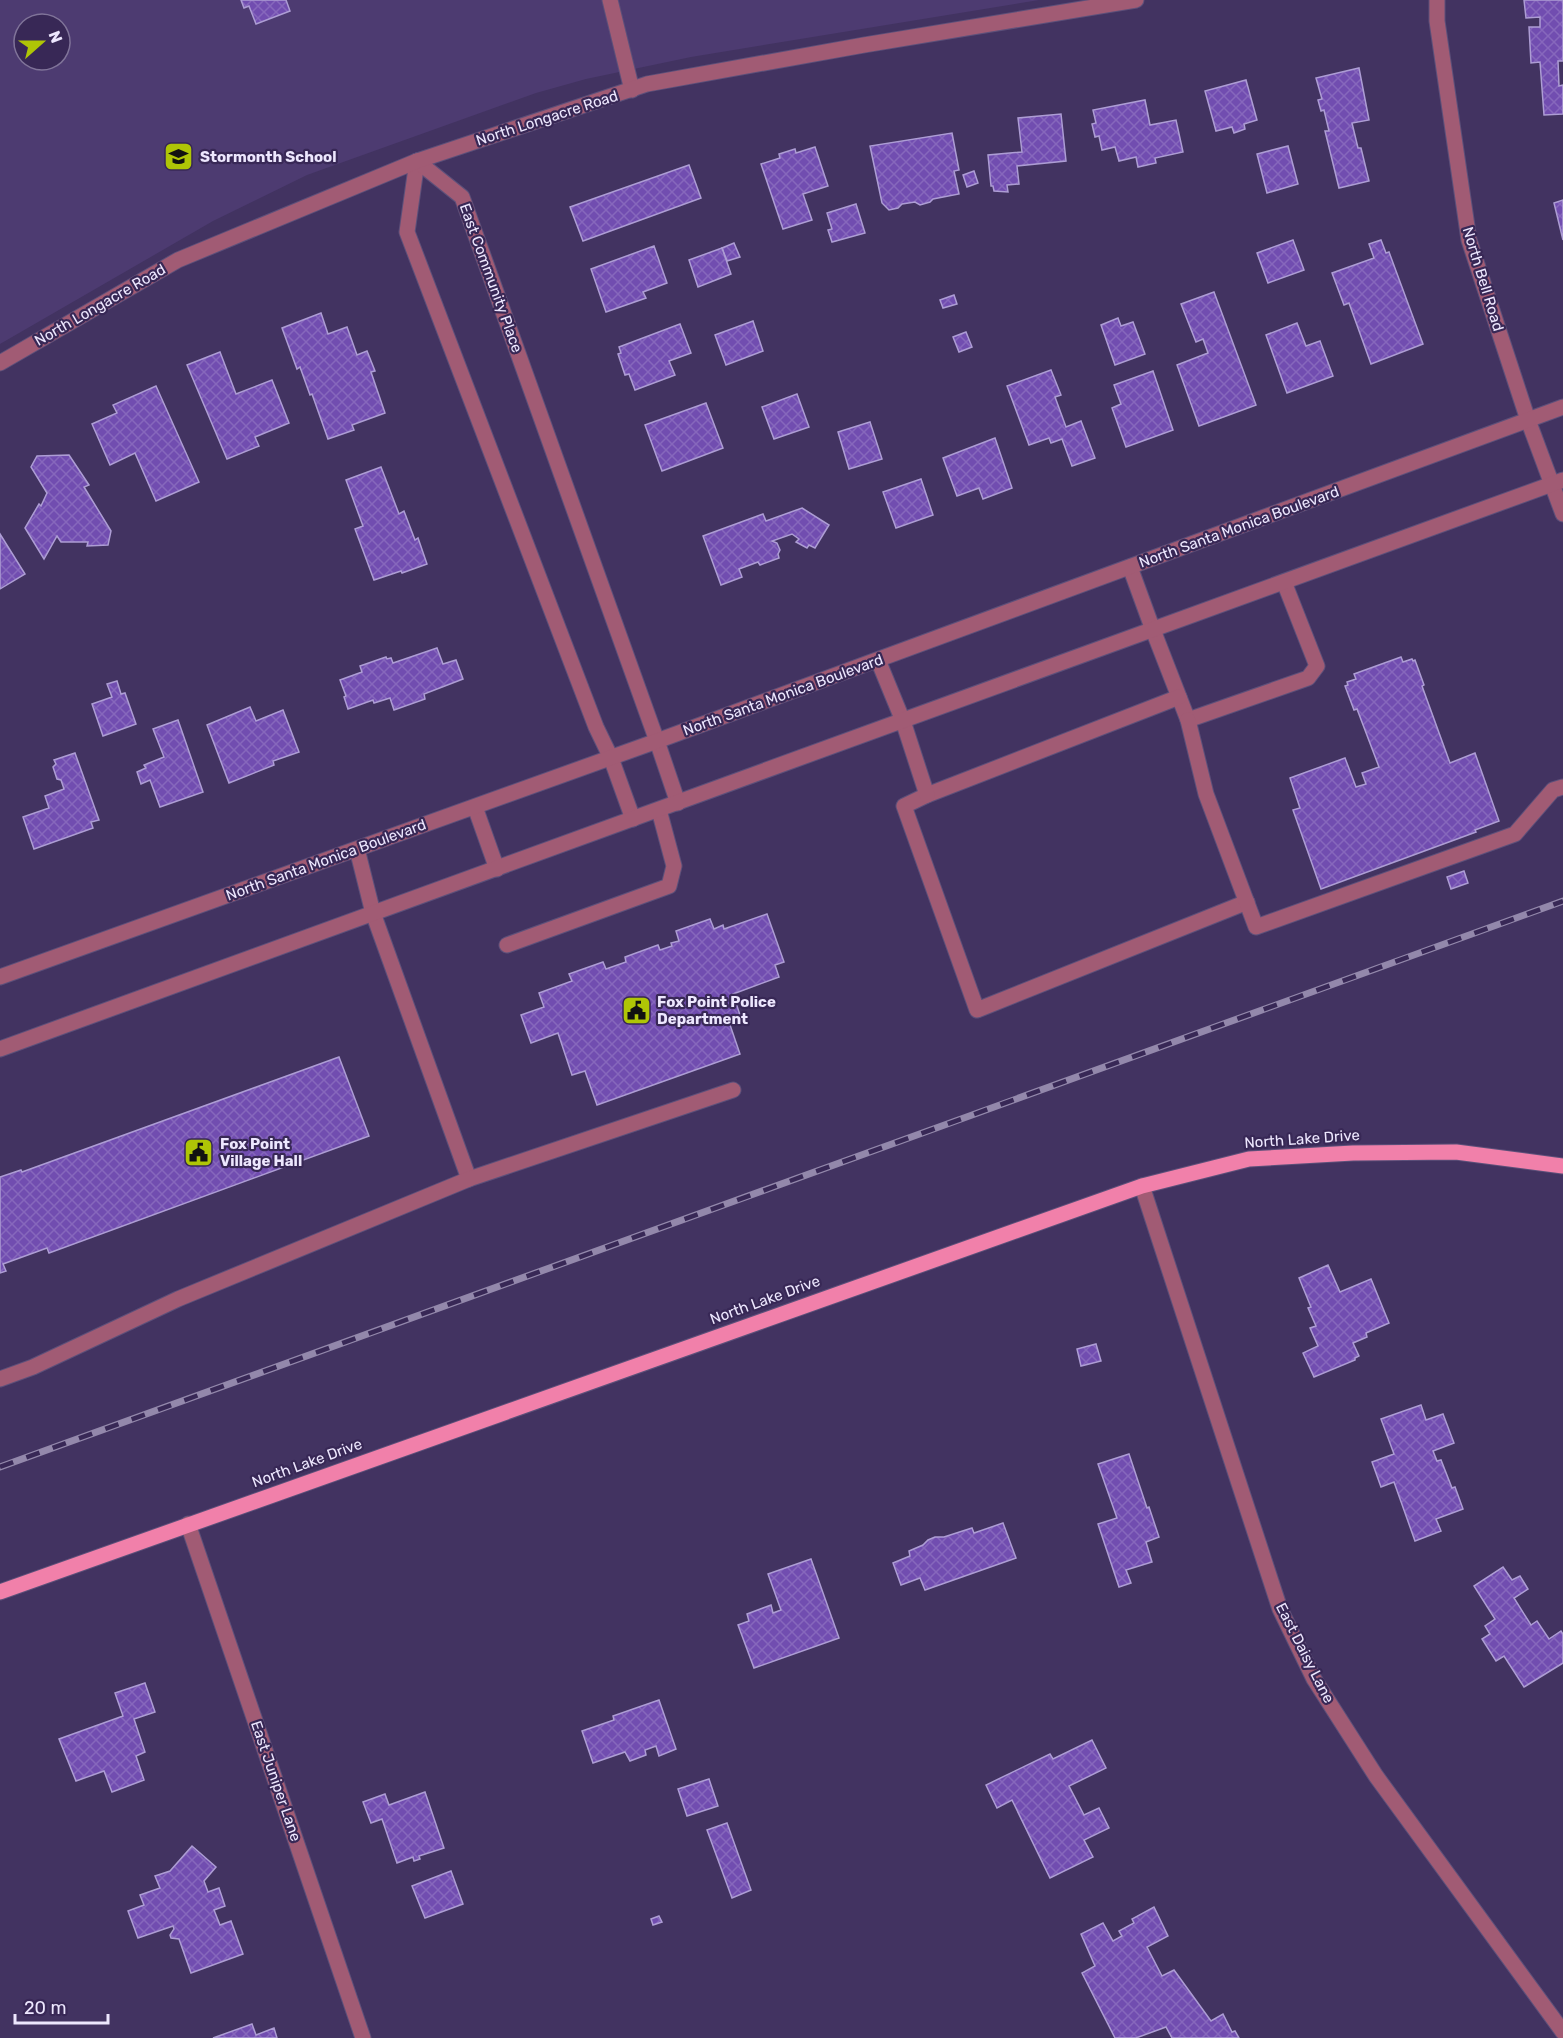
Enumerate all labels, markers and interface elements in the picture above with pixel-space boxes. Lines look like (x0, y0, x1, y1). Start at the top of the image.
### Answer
north arrow (12, 12, 72, 72)
text: N (45, 28, 66, 46)
street label: North Longacre Road (474, 87, 620, 149)
school or university icon: Stormonth School (163, 141, 195, 173)
place label: Stormonth School (200, 148, 337, 166)
street label: East Community Place (456, 201, 526, 355)
street label: North Bell Road (1459, 225, 1507, 333)
street label: North Longacre Road (31, 260, 169, 350)
street label: North Santa Monica Boulevard (1137, 482, 1341, 572)
street label: North Santa Monica Boulevard (681, 650, 885, 740)
street label: North Santa Monica Boulevard (224, 815, 428, 905)
place label: Fox Point Police Department (657, 993, 776, 1028)
public building icon: Fox Point Police Department (620, 995, 652, 1027)
street label: North Lake Drive (1244, 1126, 1360, 1152)
place label: Fox Point Village Hall (220, 1135, 302, 1170)
public building icon: Fox Point Village Hall (183, 1137, 215, 1169)
street label: North Lake Drive (708, 1272, 822, 1328)
street label: North Lake Drive (250, 1435, 364, 1491)
street label: East Daisy Lane (1272, 1600, 1338, 1706)
street label: East Juniper Lane (247, 1718, 305, 1844)
scale bar (15, 1987, 108, 2025)
text: 20 m (24, 1997, 66, 2019)

